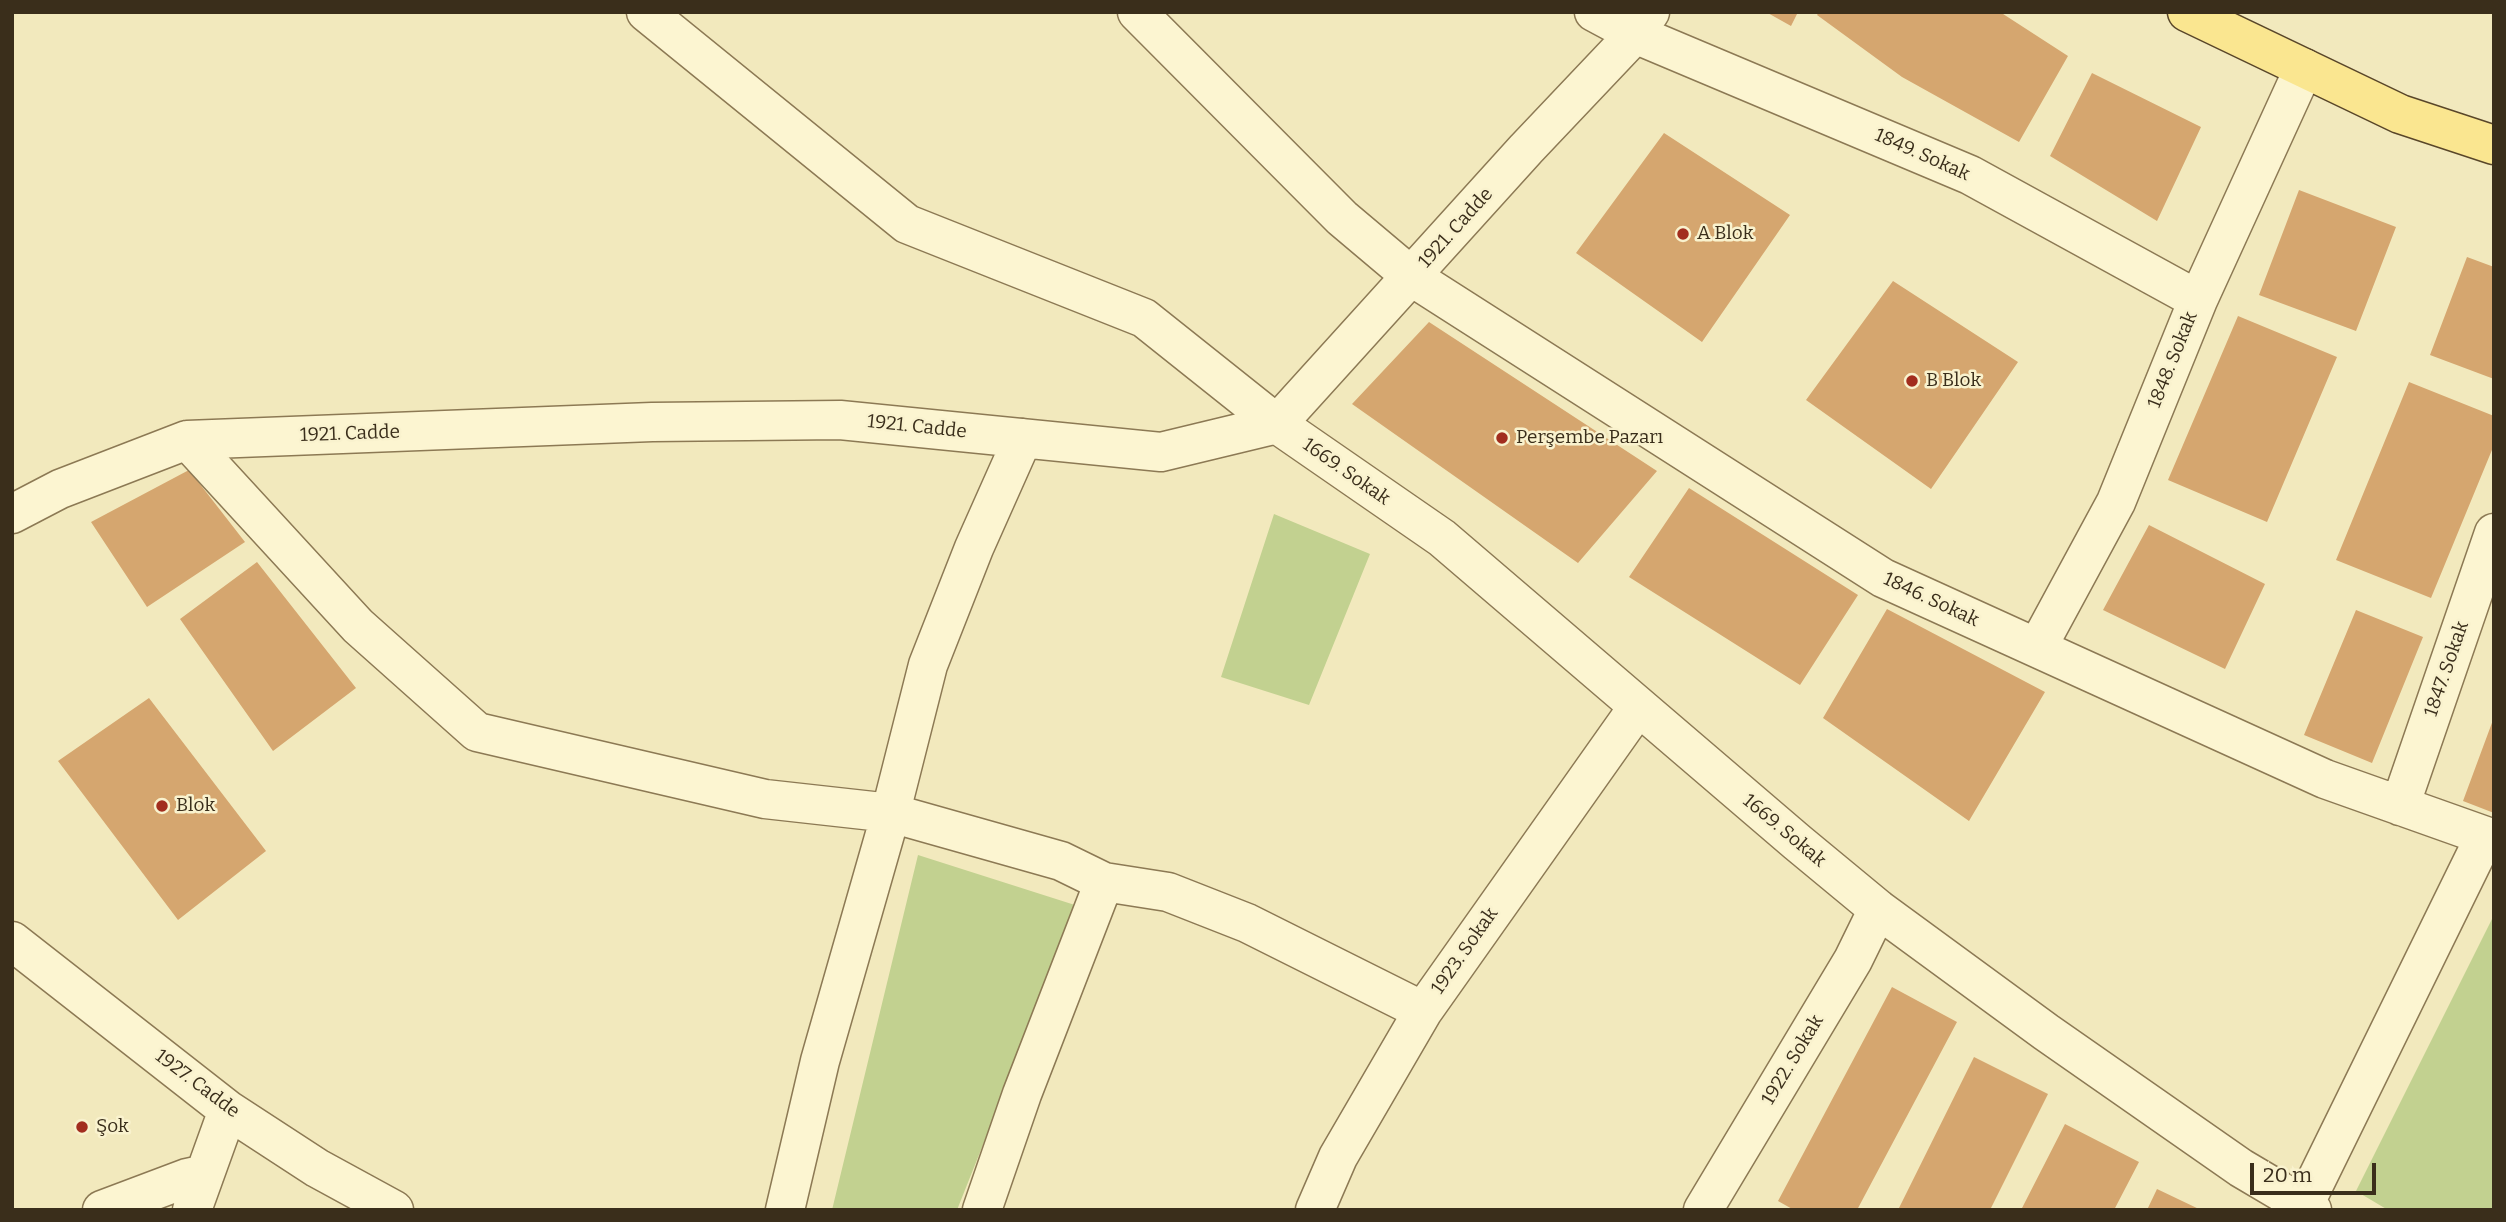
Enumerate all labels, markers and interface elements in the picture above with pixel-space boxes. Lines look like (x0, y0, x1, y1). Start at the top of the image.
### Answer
street label: 1849. Sokak (1871, 124, 1973, 186)
street label: 1921. Cadde (1414, 183, 1498, 273)
place label: A Blok (1697, 223, 1753, 245)
marker: A Blok (1675, 226, 1691, 242)
street label: 1848. Sokak (2143, 308, 2203, 412)
place label: B Blok (1926, 370, 1981, 392)
marker: B Blok (1904, 373, 1920, 389)
street label: 1921. Cadde (866, 410, 968, 444)
street label: 1921. Cadde (300, 421, 400, 447)
place label: Perşembe Pazarı (1516, 427, 1663, 449)
marker: Perşembe Pazarı (1494, 430, 1510, 446)
street label: 1669. Sokak (1298, 434, 1394, 510)
street label: 1846. Sokak (1880, 568, 1982, 632)
street label: 1847. Sokak (2420, 618, 2474, 720)
street label: 1669. Sokak (1738, 790, 1830, 872)
place label: Blok (176, 795, 215, 817)
marker: Blok (154, 798, 170, 814)
street label: 1923. Sokak (1427, 903, 1503, 999)
street label: 1922. Sokak (1757, 1011, 1829, 1109)
street label: 1927. Cadde (150, 1045, 244, 1123)
place label: Şok (96, 1116, 129, 1138)
marker: Şok (74, 1119, 90, 1135)
scale bar (2254, 1148, 2380, 1192)
text: 20 m (2263, 1162, 2312, 1188)

